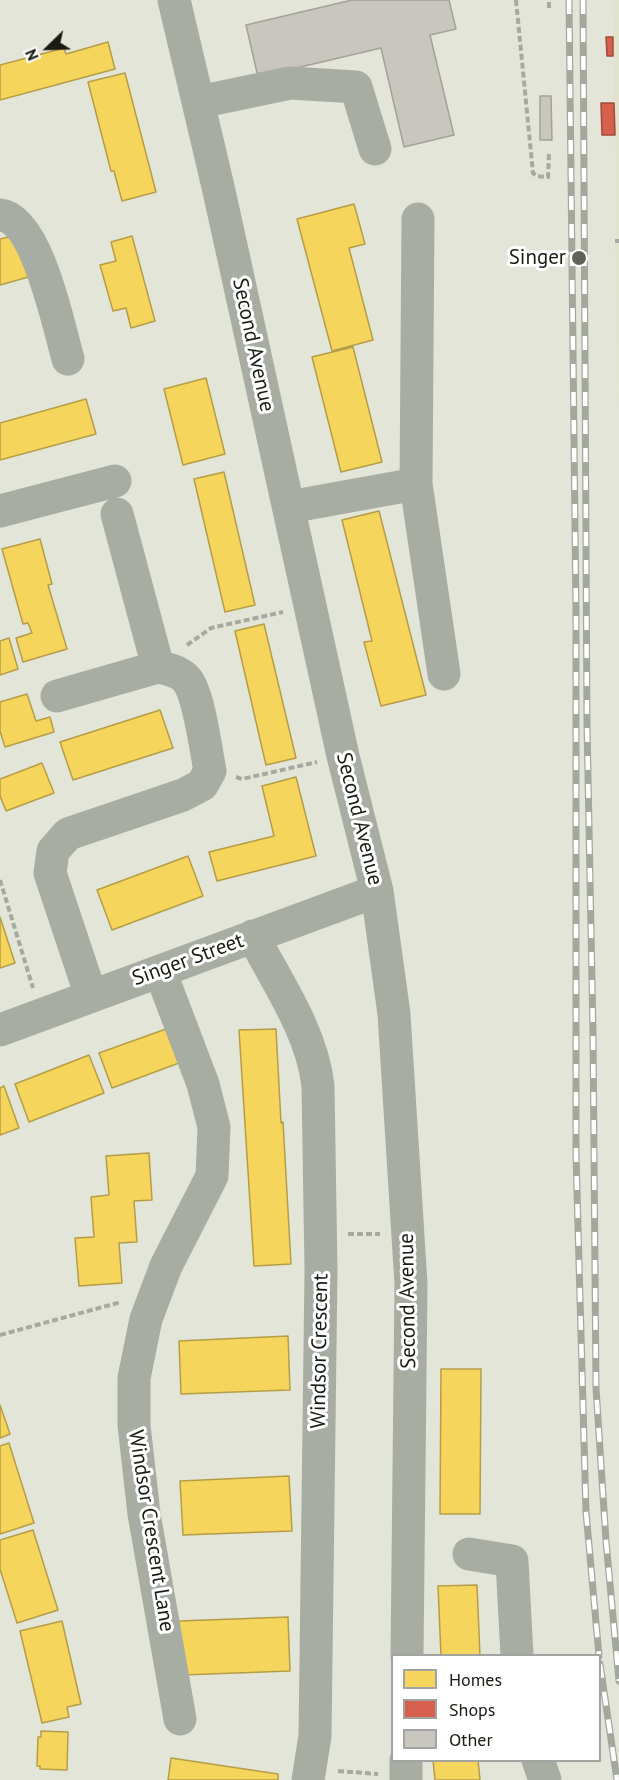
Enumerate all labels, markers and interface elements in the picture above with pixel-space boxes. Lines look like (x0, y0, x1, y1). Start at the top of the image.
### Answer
north arrow (18, 18, 78, 78)
text: N (20, 46, 43, 64)
place label: Singer (509, 245, 566, 271)
marker: Singer (570, 249, 588, 267)
street label: Second Avenue (227, 276, 279, 414)
street label: Second Avenue (330, 750, 388, 888)
street label: Singer Street (129, 928, 247, 992)
street label: Second Avenue (394, 1233, 422, 1369)
street label: Windsor Crescent (306, 1273, 334, 1429)
street label: Windsor Crescent Lane (123, 1428, 179, 1634)
legend (391, 1654, 601, 1762)
text: Homes (449, 1668, 502, 1691)
text: Shops (449, 1698, 495, 1721)
text: Other (449, 1728, 493, 1751)

